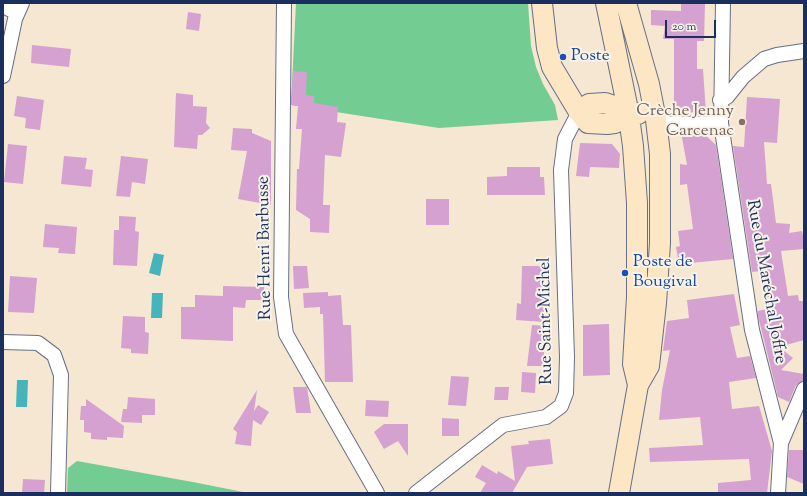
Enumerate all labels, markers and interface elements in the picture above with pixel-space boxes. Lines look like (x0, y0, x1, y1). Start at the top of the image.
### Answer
scale bar (667, 12, 718, 38)
text: 20 m (672, 18, 696, 36)
place label: Poste (571, 47, 610, 67)
marker: Poste (558, 52, 568, 62)
place label: Crèche Jenny Carcenac (636, 102, 734, 142)
marker: Crèche Jenny Carcenac (737, 117, 747, 127)
street label: Rue Henri Barbusse (255, 176, 277, 320)
street label: Rue du Maréchal Joffre (741, 198, 789, 366)
place label: Poste de Bougival (633, 253, 697, 293)
street label: Rue Saint-Michel (536, 257, 558, 385)
marker: Poste de Bougival (620, 268, 630, 278)

